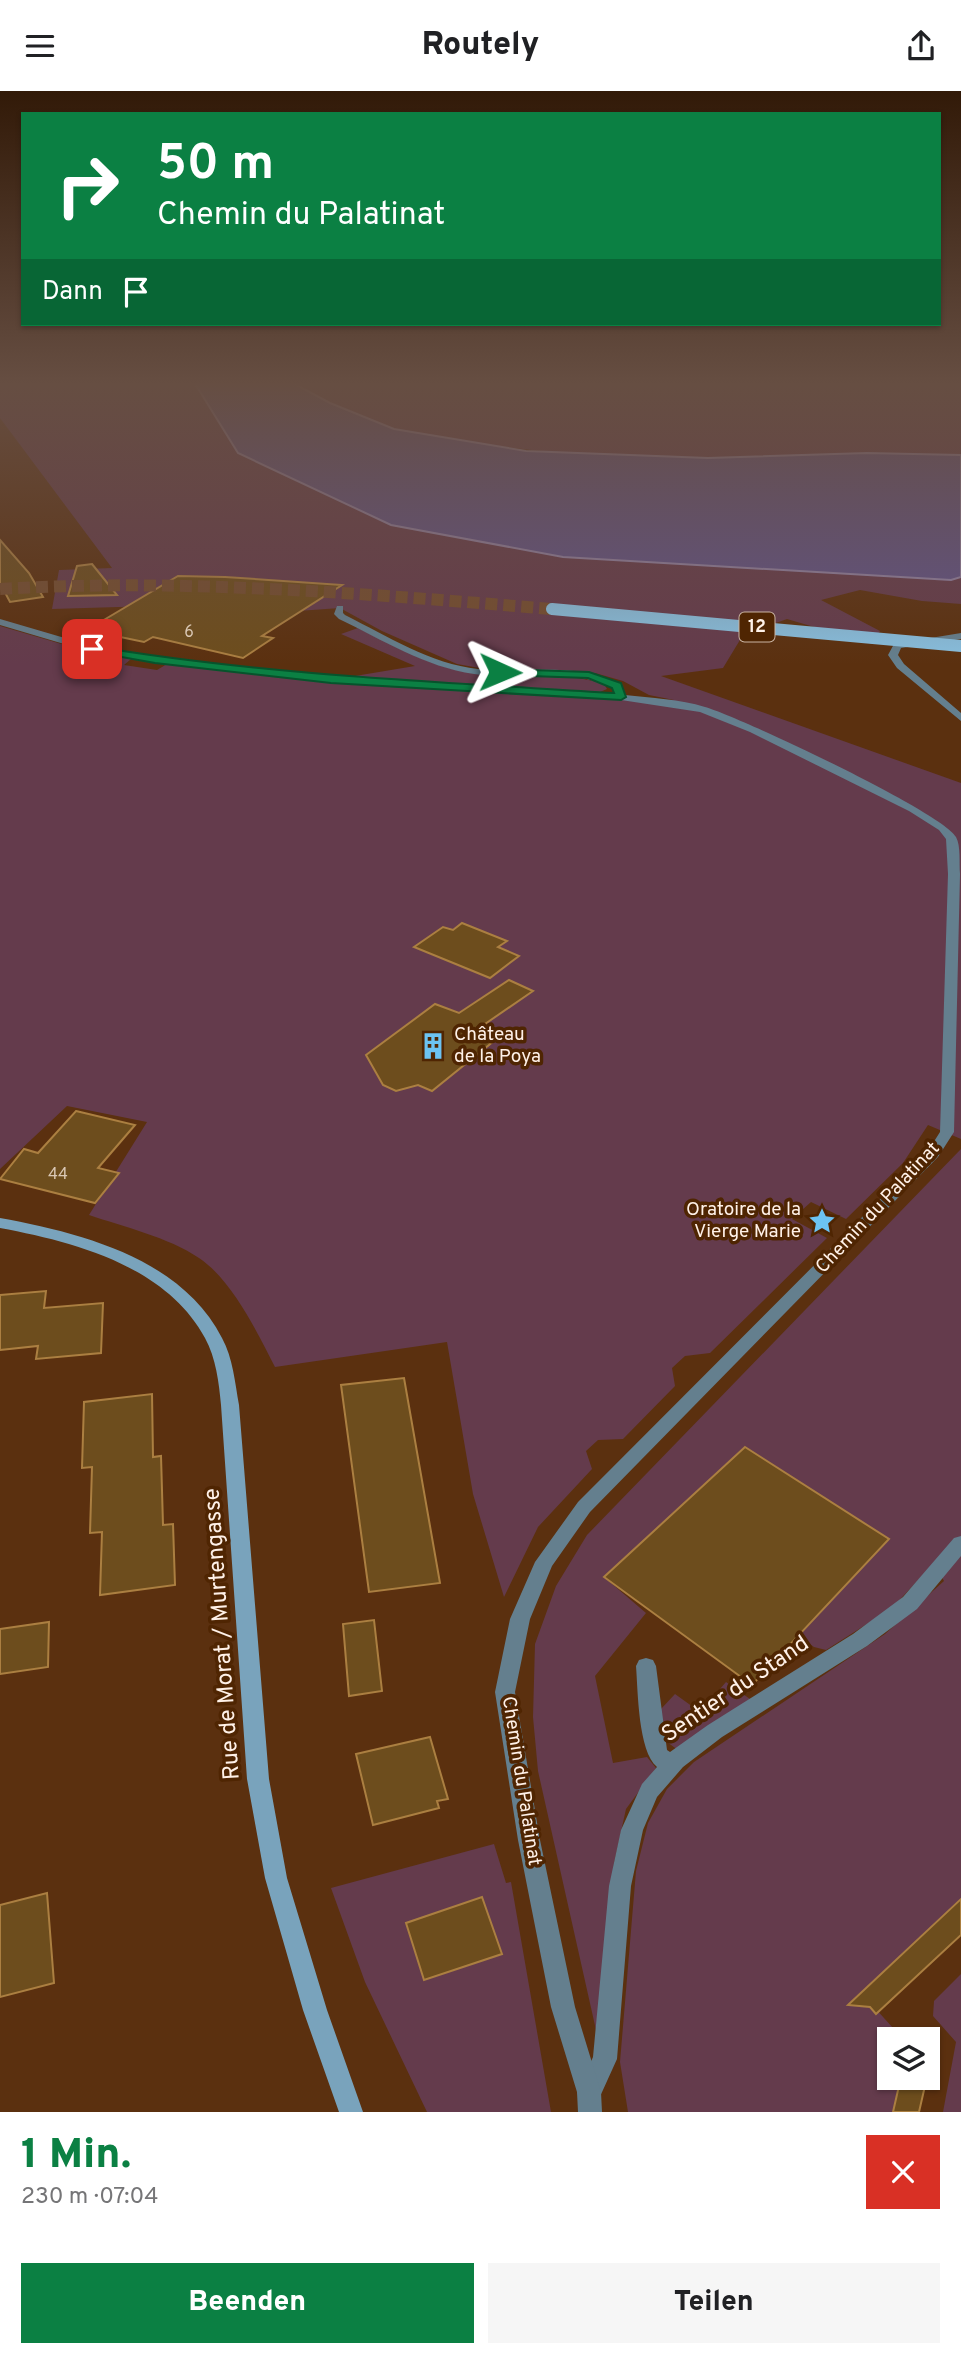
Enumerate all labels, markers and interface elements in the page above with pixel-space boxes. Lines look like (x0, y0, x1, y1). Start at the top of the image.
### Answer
text: Routely (422, 26, 539, 66)
icon: menu (21, 27, 59, 65)
icon: share (902, 27, 940, 65)
text: 50 m (157, 135, 274, 197)
icon: right (42, 140, 133, 231)
text: Chemin du Palatinat (157, 196, 445, 236)
icon: arrive (117, 273, 155, 311)
text: Dann (42, 276, 103, 309)
road number: 12 (740, 613, 774, 641)
pin (62, 619, 122, 679)
house number: 6 (184, 623, 194, 643)
icon: arrive (73, 630, 111, 668)
position arrow (463, 635, 537, 709)
place label: Château de la Poya (454, 1023, 541, 1069)
building icon: Château de la Poya (418, 1031, 448, 1061)
street label: Chemin du Palatinat (811, 1137, 945, 1279)
house number: 44 (48, 1165, 68, 1185)
place label: Oratoire de la Vierge Marie (686, 1198, 801, 1244)
place icon: Oratoire de la Vierge Marie (807, 1206, 837, 1236)
street label: Rue de Morat / Murtengasse (198, 1487, 248, 1781)
street label: Sentier du Stand (657, 1630, 815, 1750)
street label: Chemin du Palatinat (496, 1695, 546, 1867)
map controls (877, 2027, 940, 2090)
button: layers (877, 2027, 940, 2090)
text: 1 Min. (21, 2130, 131, 2183)
button: close (866, 2135, 940, 2209)
text: 230 m · 07:04 (21, 2183, 159, 2212)
button: Beenden (21, 2263, 474, 2343)
button: Teilen (488, 2263, 940, 2343)

